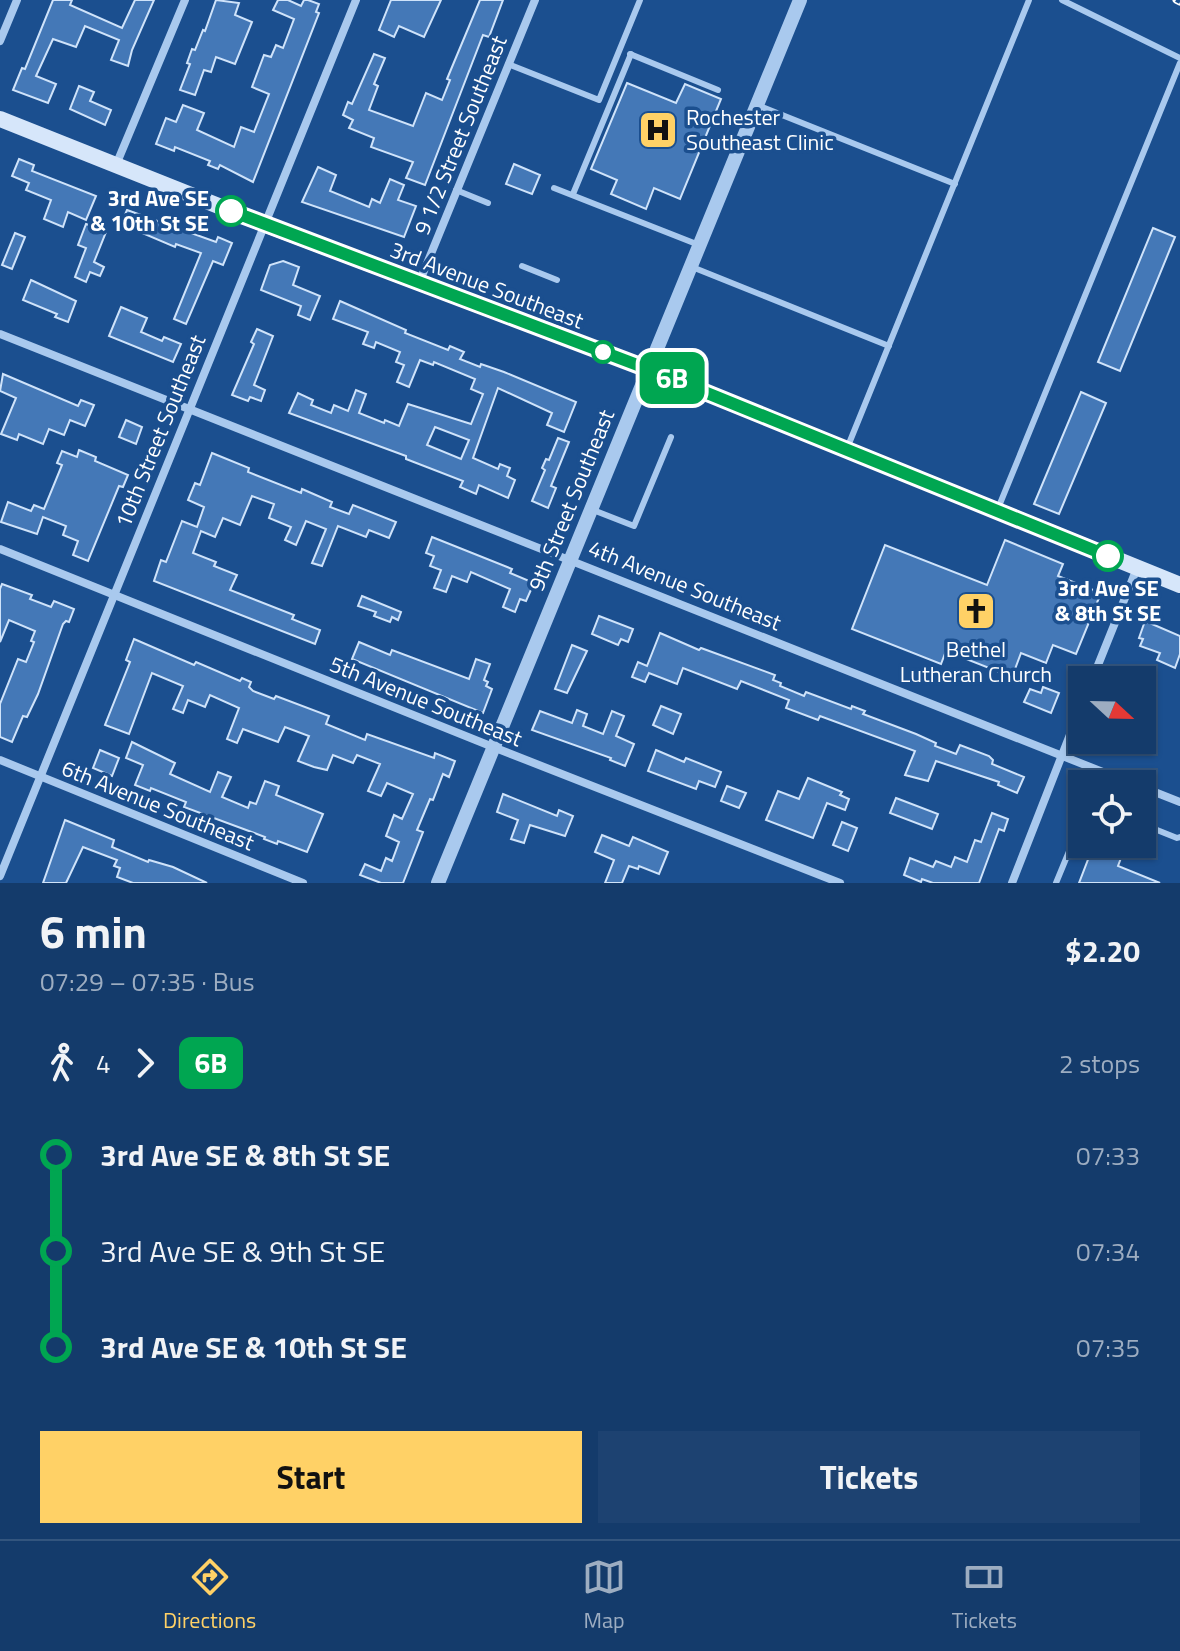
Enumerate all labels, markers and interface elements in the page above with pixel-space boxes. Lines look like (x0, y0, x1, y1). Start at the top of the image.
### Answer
street label: 9 1/2 Street Southeast (405, 30, 516, 240)
place label: Rochester Southeast Clinic (686, 100, 834, 159)
hospital icon: Rochester Southeast Clinic (637, 109, 679, 151)
place label: 3rd Ave SE & 10th St SE (90, 181, 209, 240)
marker: 3rd Ave SE & 10th St SE (216, 196, 246, 226)
street label: 3rd Avenue Southeast (385, 232, 589, 338)
street label: 10th Street Southeast (106, 329, 214, 533)
unlabelled marker (592, 341, 614, 363)
line badge: 6B (636, 352, 708, 404)
text: 6B (656, 356, 688, 399)
street label: 9th Street Southeast (519, 404, 623, 596)
street label: 4th Avenue Southeast (584, 531, 787, 639)
marker: 3rd Ave SE & 8th St SE (1093, 541, 1123, 571)
place label: 3rd Ave SE & 8th St SE (1055, 571, 1161, 630)
church icon: Bethel Lutheran Church (955, 590, 997, 632)
place label: Bethel Lutheran Church (900, 632, 1052, 691)
street label: 5th Avenue Southeast (325, 647, 528, 755)
north arrow (1068, 666, 1156, 754)
map controls (1068, 666, 1156, 858)
street label: 6th Avenue Southeast (57, 751, 260, 859)
button: locate (1068, 770, 1156, 858)
text: 6 min (40, 898, 147, 965)
text: $2.20 (1065, 928, 1140, 974)
text: 07:29 – 07:35 · Bus (40, 962, 255, 1001)
icon: walk (40, 1041, 84, 1085)
icon: forward (123, 1041, 167, 1085)
text: 6B (195, 1041, 227, 1084)
text: 4 (96, 1044, 111, 1083)
text: 2 stops (1059, 1044, 1140, 1083)
text: 3rd Ave SE & 8th St SE (100, 1132, 390, 1178)
text: 07:33 (1076, 1136, 1140, 1175)
text: 3rd Ave SE & 9th St SE (100, 1228, 385, 1274)
text: 07:34 (1076, 1232, 1140, 1271)
text: 3rd Ave SE & 10th St SE (100, 1324, 407, 1370)
text: 07:35 (1076, 1328, 1140, 1367)
button: Start (40, 1431, 582, 1523)
button: Tickets (598, 1431, 1140, 1523)
tab: Directions (163, 1555, 256, 1637)
tab: Map (582, 1555, 626, 1637)
tab: Tickets (952, 1555, 1017, 1637)

